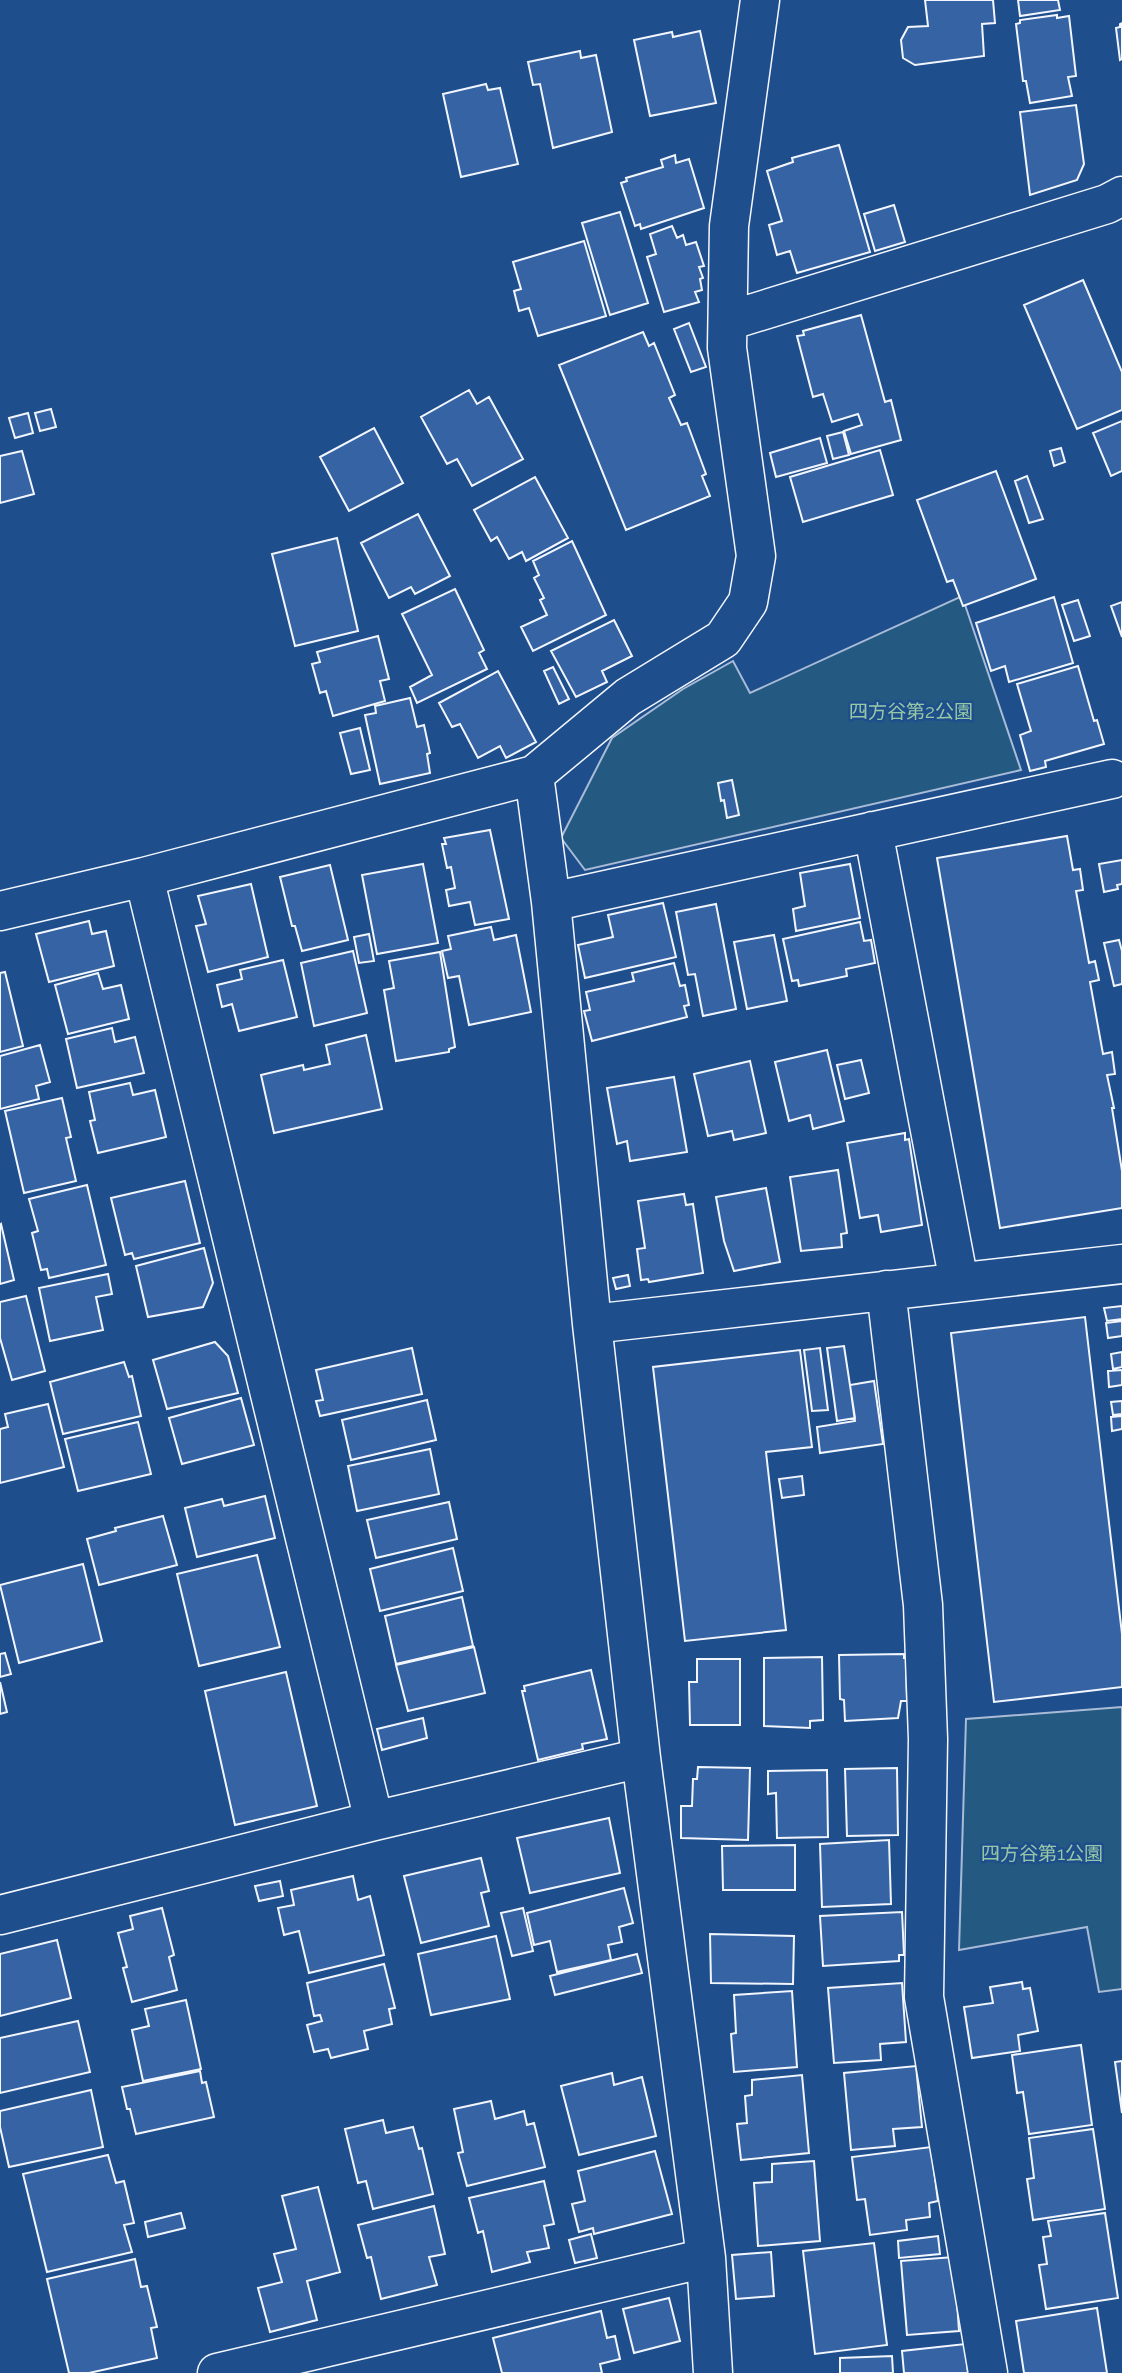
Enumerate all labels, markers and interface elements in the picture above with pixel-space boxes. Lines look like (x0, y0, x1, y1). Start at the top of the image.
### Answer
park label: 四方谷第2公園 (849, 700, 973, 722)
park label: 四方谷第1公園 (981, 1842, 1103, 1864)

